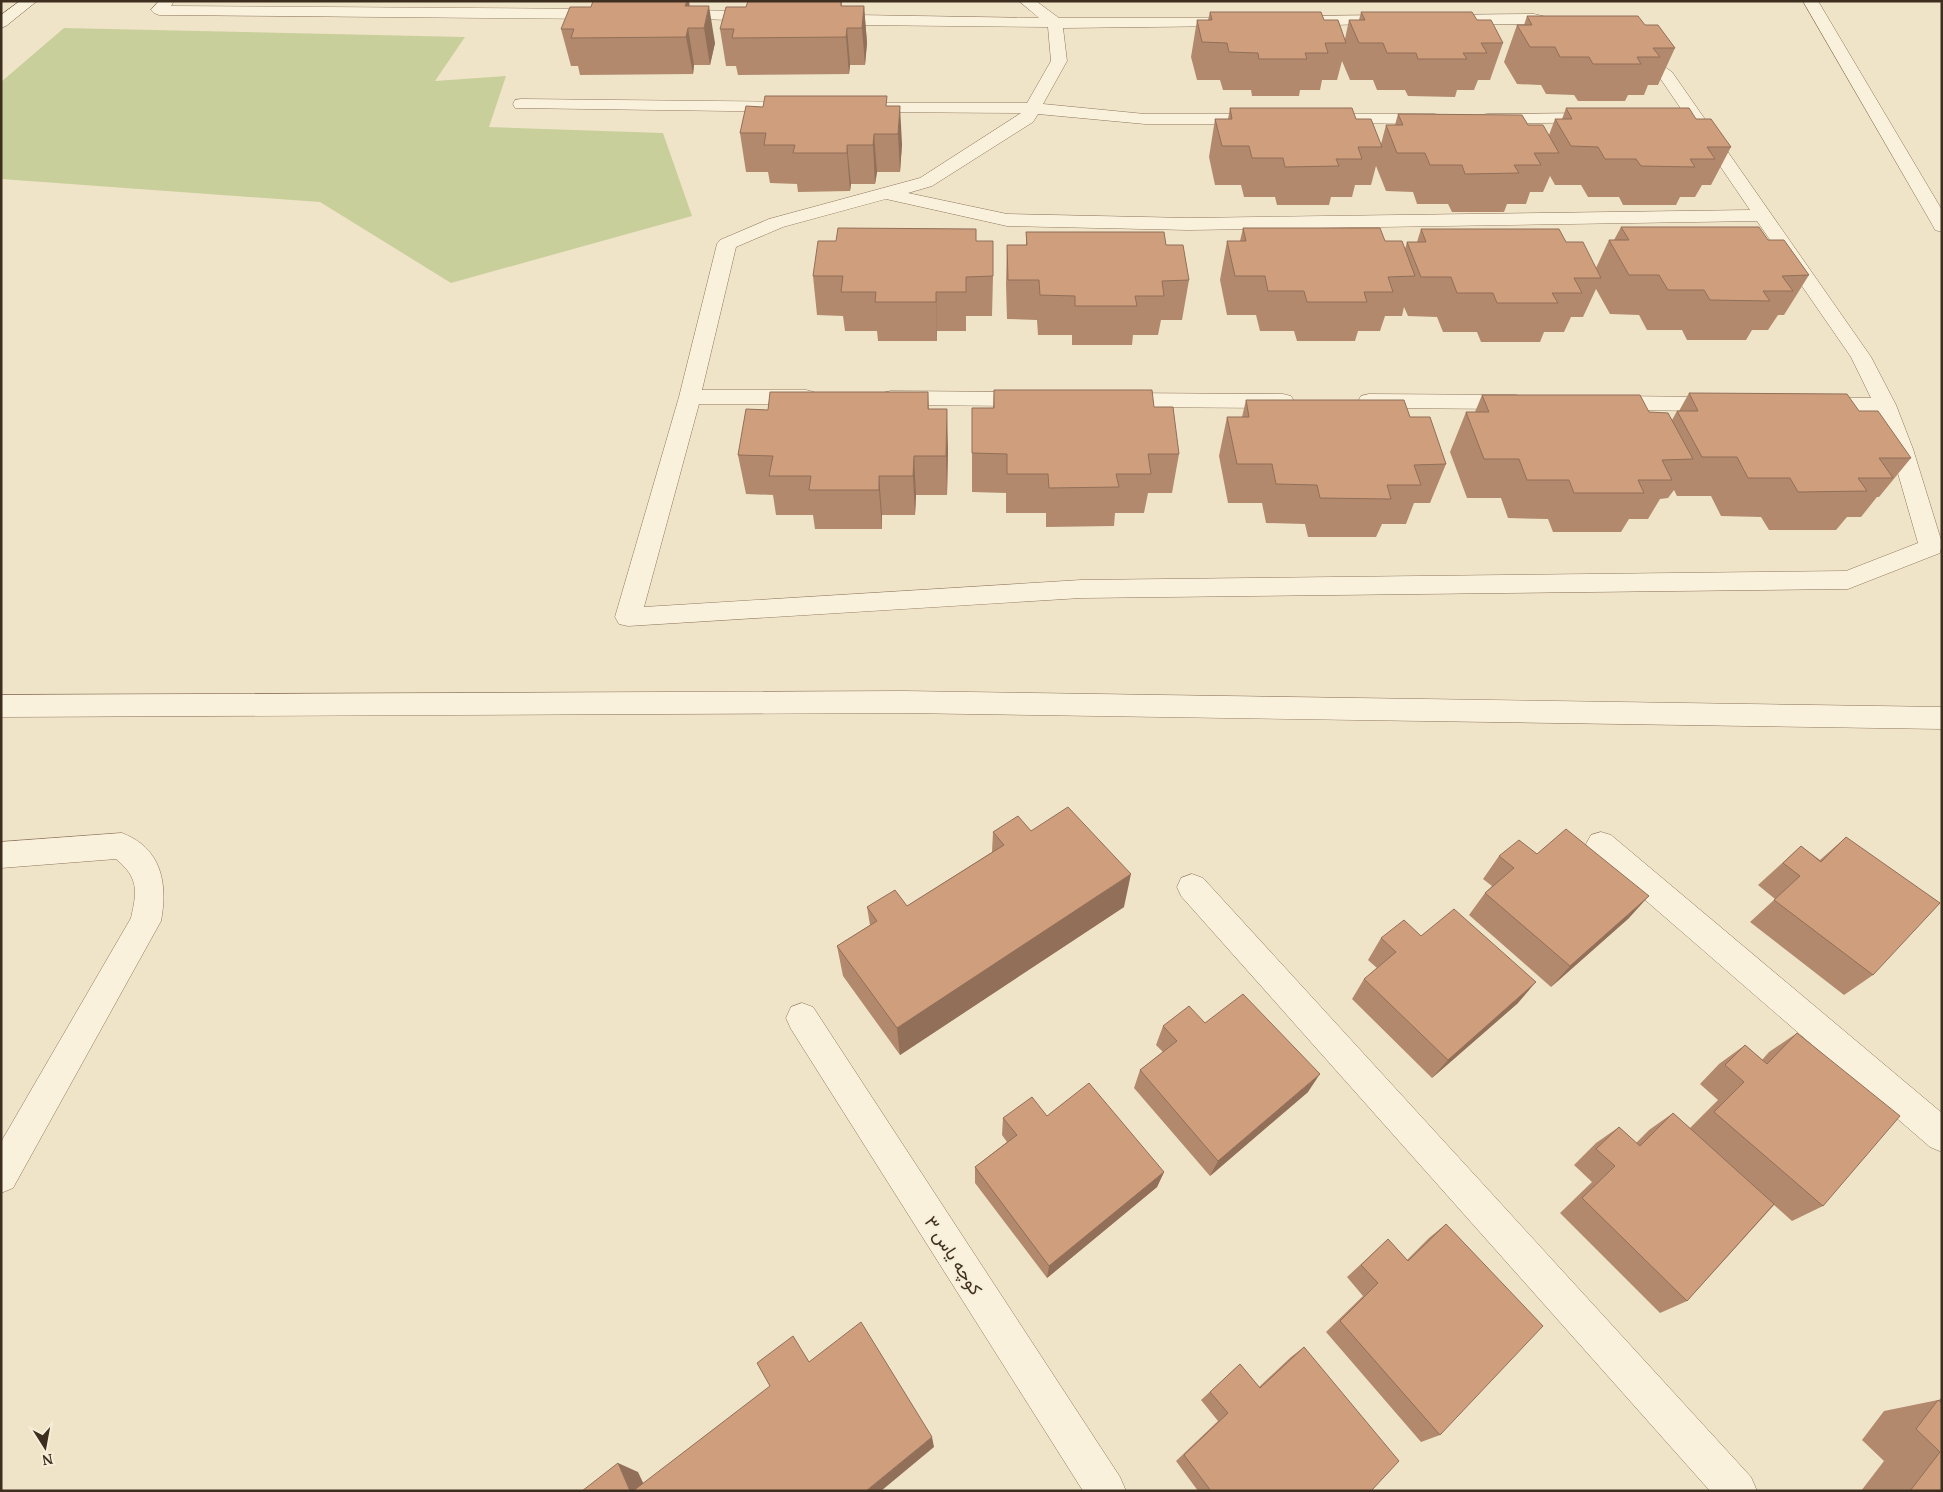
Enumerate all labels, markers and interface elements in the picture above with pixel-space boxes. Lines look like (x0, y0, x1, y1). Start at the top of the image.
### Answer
street label: کوچه یاس ۳ (919, 1211, 988, 1300)
north arrow (20, 1422, 70, 1472)
text: N (40, 1450, 55, 1471)

